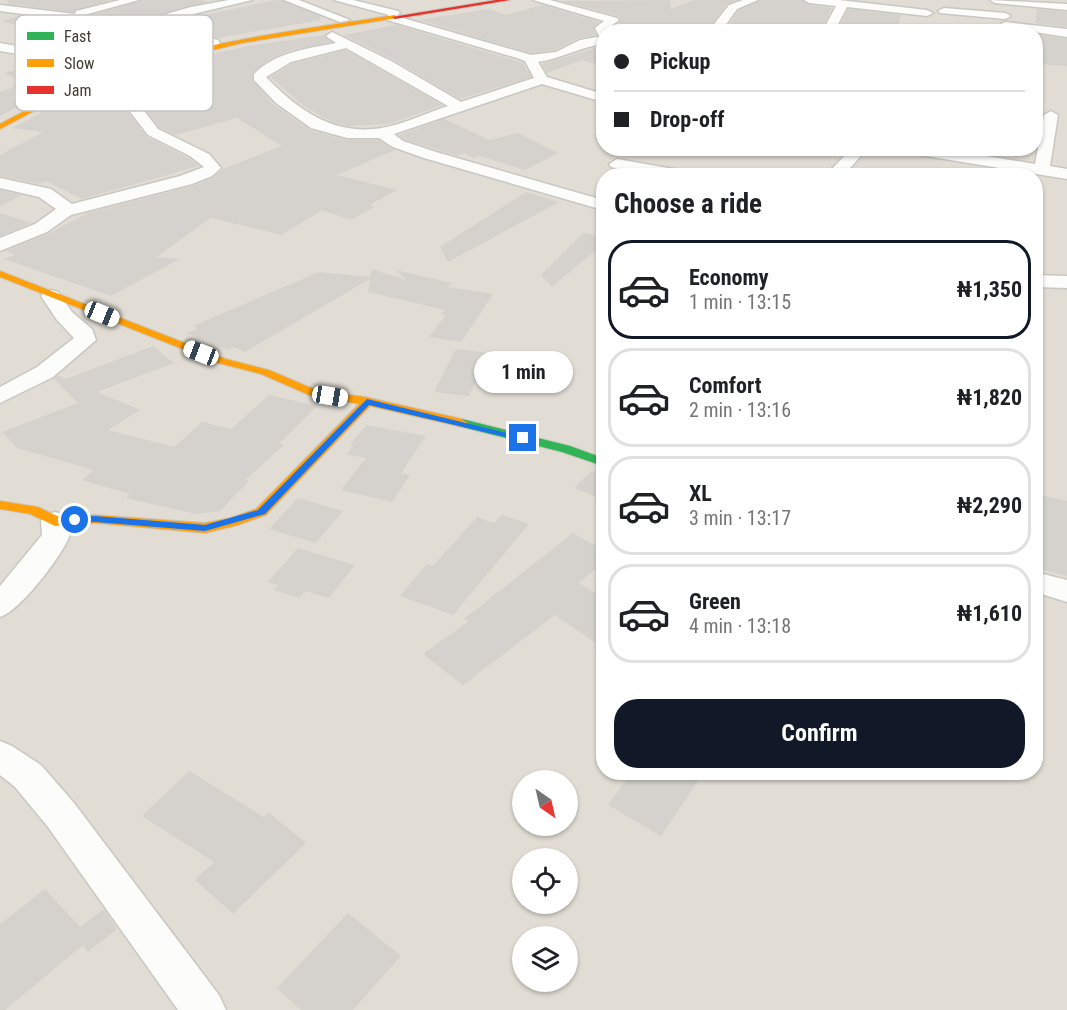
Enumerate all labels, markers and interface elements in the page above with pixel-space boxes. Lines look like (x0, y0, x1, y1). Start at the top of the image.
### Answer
legend (15, 15, 213, 111)
text: Fast (64, 27, 91, 46)
text: Pickup (650, 49, 710, 74)
text: Slow (64, 54, 94, 73)
text: Jam (64, 81, 91, 100)
text: Drop-off (650, 107, 724, 132)
text: Choose a ride (614, 188, 762, 220)
icon: car (617, 263, 671, 317)
text: Economy (689, 265, 769, 290)
text: ₦1,350 (956, 277, 1022, 302)
text: 1 min · 13:15 (689, 290, 791, 314)
car (82, 299, 122, 329)
car (181, 338, 221, 368)
callout: 1 min (474, 351, 572, 393)
text: 1 min (501, 360, 546, 384)
icon: car (617, 371, 671, 425)
text: Comfort (689, 373, 762, 398)
car (311, 384, 349, 408)
text: ₦1,820 (956, 385, 1022, 410)
text: 2 min · 13:16 (689, 398, 791, 422)
route end (509, 424, 536, 451)
icon: car (617, 479, 671, 533)
text: XL (689, 481, 712, 506)
text: ₦2,290 (956, 493, 1022, 518)
route start (61, 506, 88, 533)
text: 3 min · 13:17 (689, 506, 791, 530)
icon: car (617, 587, 671, 641)
text: Green (689, 589, 741, 614)
text: ₦1,610 (956, 601, 1022, 626)
text: 4 min · 13:18 (689, 614, 791, 638)
button: Confirm (614, 699, 1025, 768)
north arrow (512, 770, 578, 836)
map controls (512, 770, 578, 992)
button: locate (512, 848, 578, 914)
button: layers (512, 926, 578, 992)

